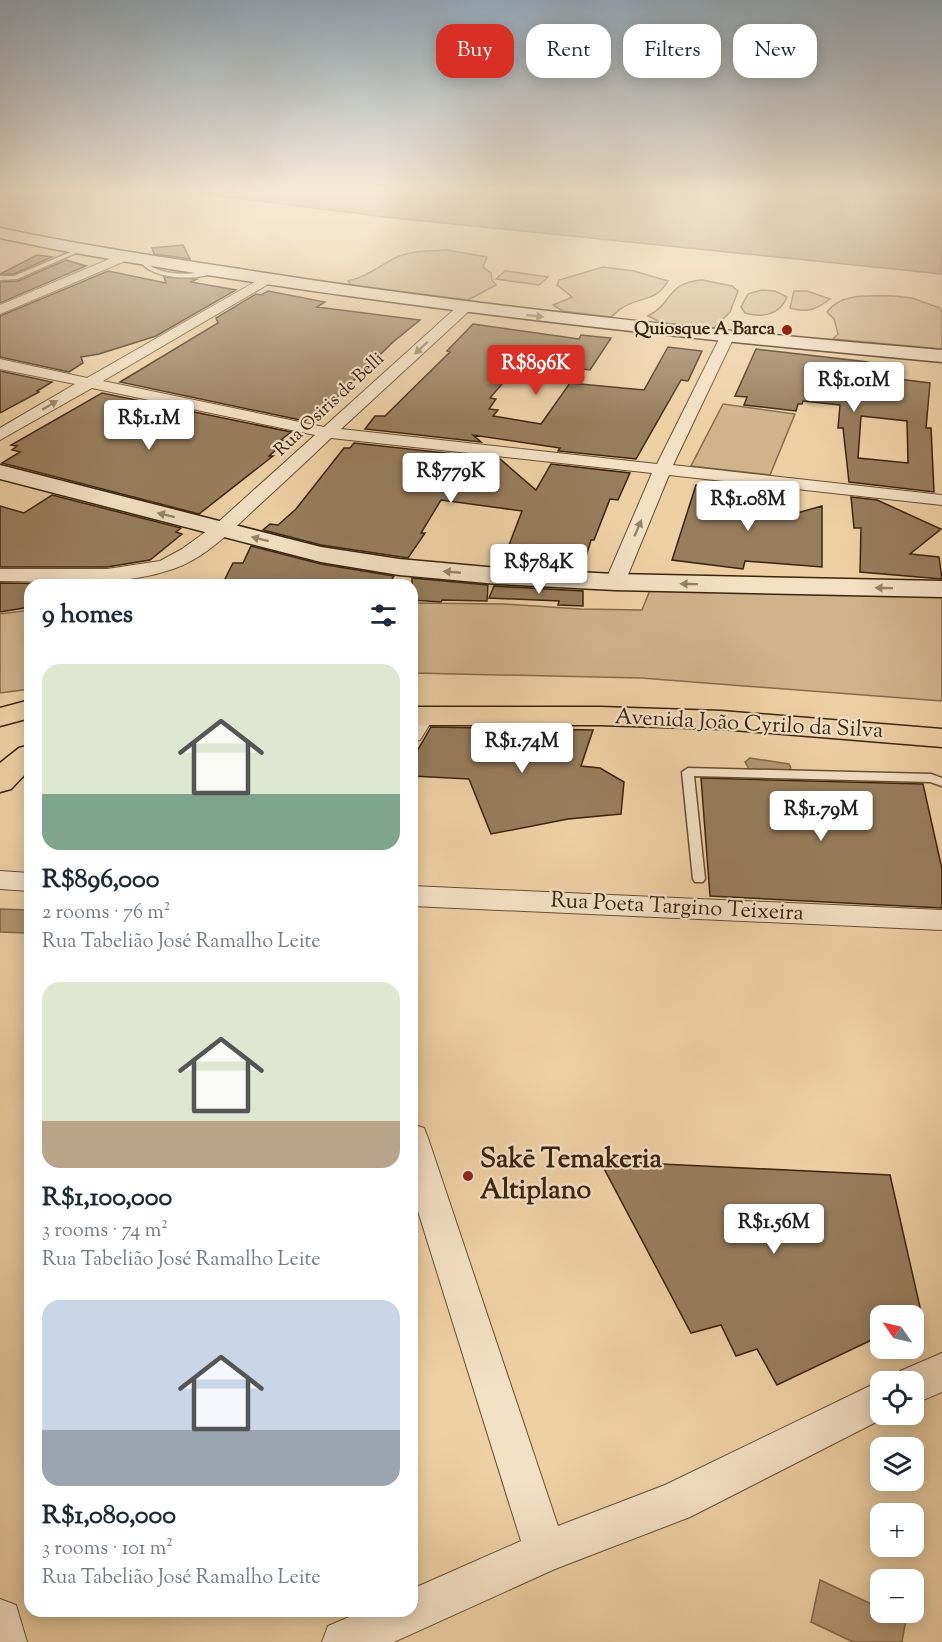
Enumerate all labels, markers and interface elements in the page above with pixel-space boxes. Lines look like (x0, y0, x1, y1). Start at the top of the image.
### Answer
chip: Buy (436, 24, 514, 78)
chip: Rent (526, 24, 611, 78)
chip: Filters (623, 24, 721, 78)
chip: New (733, 24, 817, 78)
one-way arrow (525, 311, 544, 321)
place label: Quiosque A Barca (634, 317, 776, 343)
marker: Quiosque A Barca (780, 323, 794, 337)
one-way arrow (414, 341, 429, 354)
pin: R$896K (487, 345, 585, 396)
street label: Rua Osiris de Belli (269, 347, 391, 463)
text: R$896K (501, 350, 571, 379)
pin: R$1.01M (799, 362, 909, 413)
text: R$1.01M (818, 367, 890, 396)
one-way arrow (42, 400, 59, 410)
pin: R$1.1M (100, 400, 198, 451)
text: R$1.1M (118, 405, 180, 434)
pin: R$779K (402, 453, 500, 504)
text: R$779K (417, 458, 485, 487)
pin: R$1.08M (693, 481, 803, 532)
text: R$1.08M (710, 486, 786, 515)
one-way arrow (157, 510, 175, 519)
one-way arrow (634, 519, 643, 537)
one-way arrow (251, 533, 269, 543)
pin: R$784K (490, 544, 588, 595)
text: R$784K (504, 549, 574, 578)
one-way arrow (442, 567, 461, 577)
one-way arrow (679, 579, 698, 588)
one-way arrow (874, 583, 893, 593)
text: 9 homes (42, 597, 133, 634)
icon: filters (367, 599, 400, 632)
street label: Avenida João Cyrilo da Silva (614, 702, 884, 748)
icon: home (167, 703, 275, 811)
pin: R$1.74M (467, 723, 577, 774)
text: R$1.74M (485, 728, 559, 757)
pin: R$1.79M (766, 791, 876, 842)
text: R$1.79M (784, 796, 858, 825)
text: R$896,000 (42, 862, 160, 899)
street label: Rua Poeta Targino Teixeira (550, 885, 804, 931)
text: 2 rooms · 76 m² (42, 899, 170, 928)
text: Rua Tabelião José Ramalho Leite (42, 928, 321, 957)
icon: home (167, 1021, 275, 1129)
place label: Sakē Temakeria Altiplano (480, 1141, 663, 1211)
marker: Sakē Temakeria Altiplano (461, 1169, 475, 1183)
text: R$1,100,000 (42, 1180, 172, 1217)
pin: R$1.56M (719, 1204, 829, 1255)
text: R$1.56M (738, 1209, 810, 1238)
text: 3 rooms · 74 m² (42, 1217, 168, 1246)
text: Rua Tabelião José Ramalho Leite (42, 1246, 321, 1275)
north arrow (870, 1305, 924, 1359)
map controls (870, 1305, 924, 1623)
icon: home (167, 1339, 275, 1447)
button: locate (870, 1371, 924, 1425)
button: layers (870, 1437, 924, 1491)
text: R$1,080,000 (42, 1498, 176, 1535)
button: + (870, 1503, 924, 1557)
text: 3 rooms · 101 m² (42, 1535, 173, 1564)
text: Rua Tabelião José Ramalho Leite (42, 1564, 321, 1593)
button: − (870, 1569, 924, 1623)

